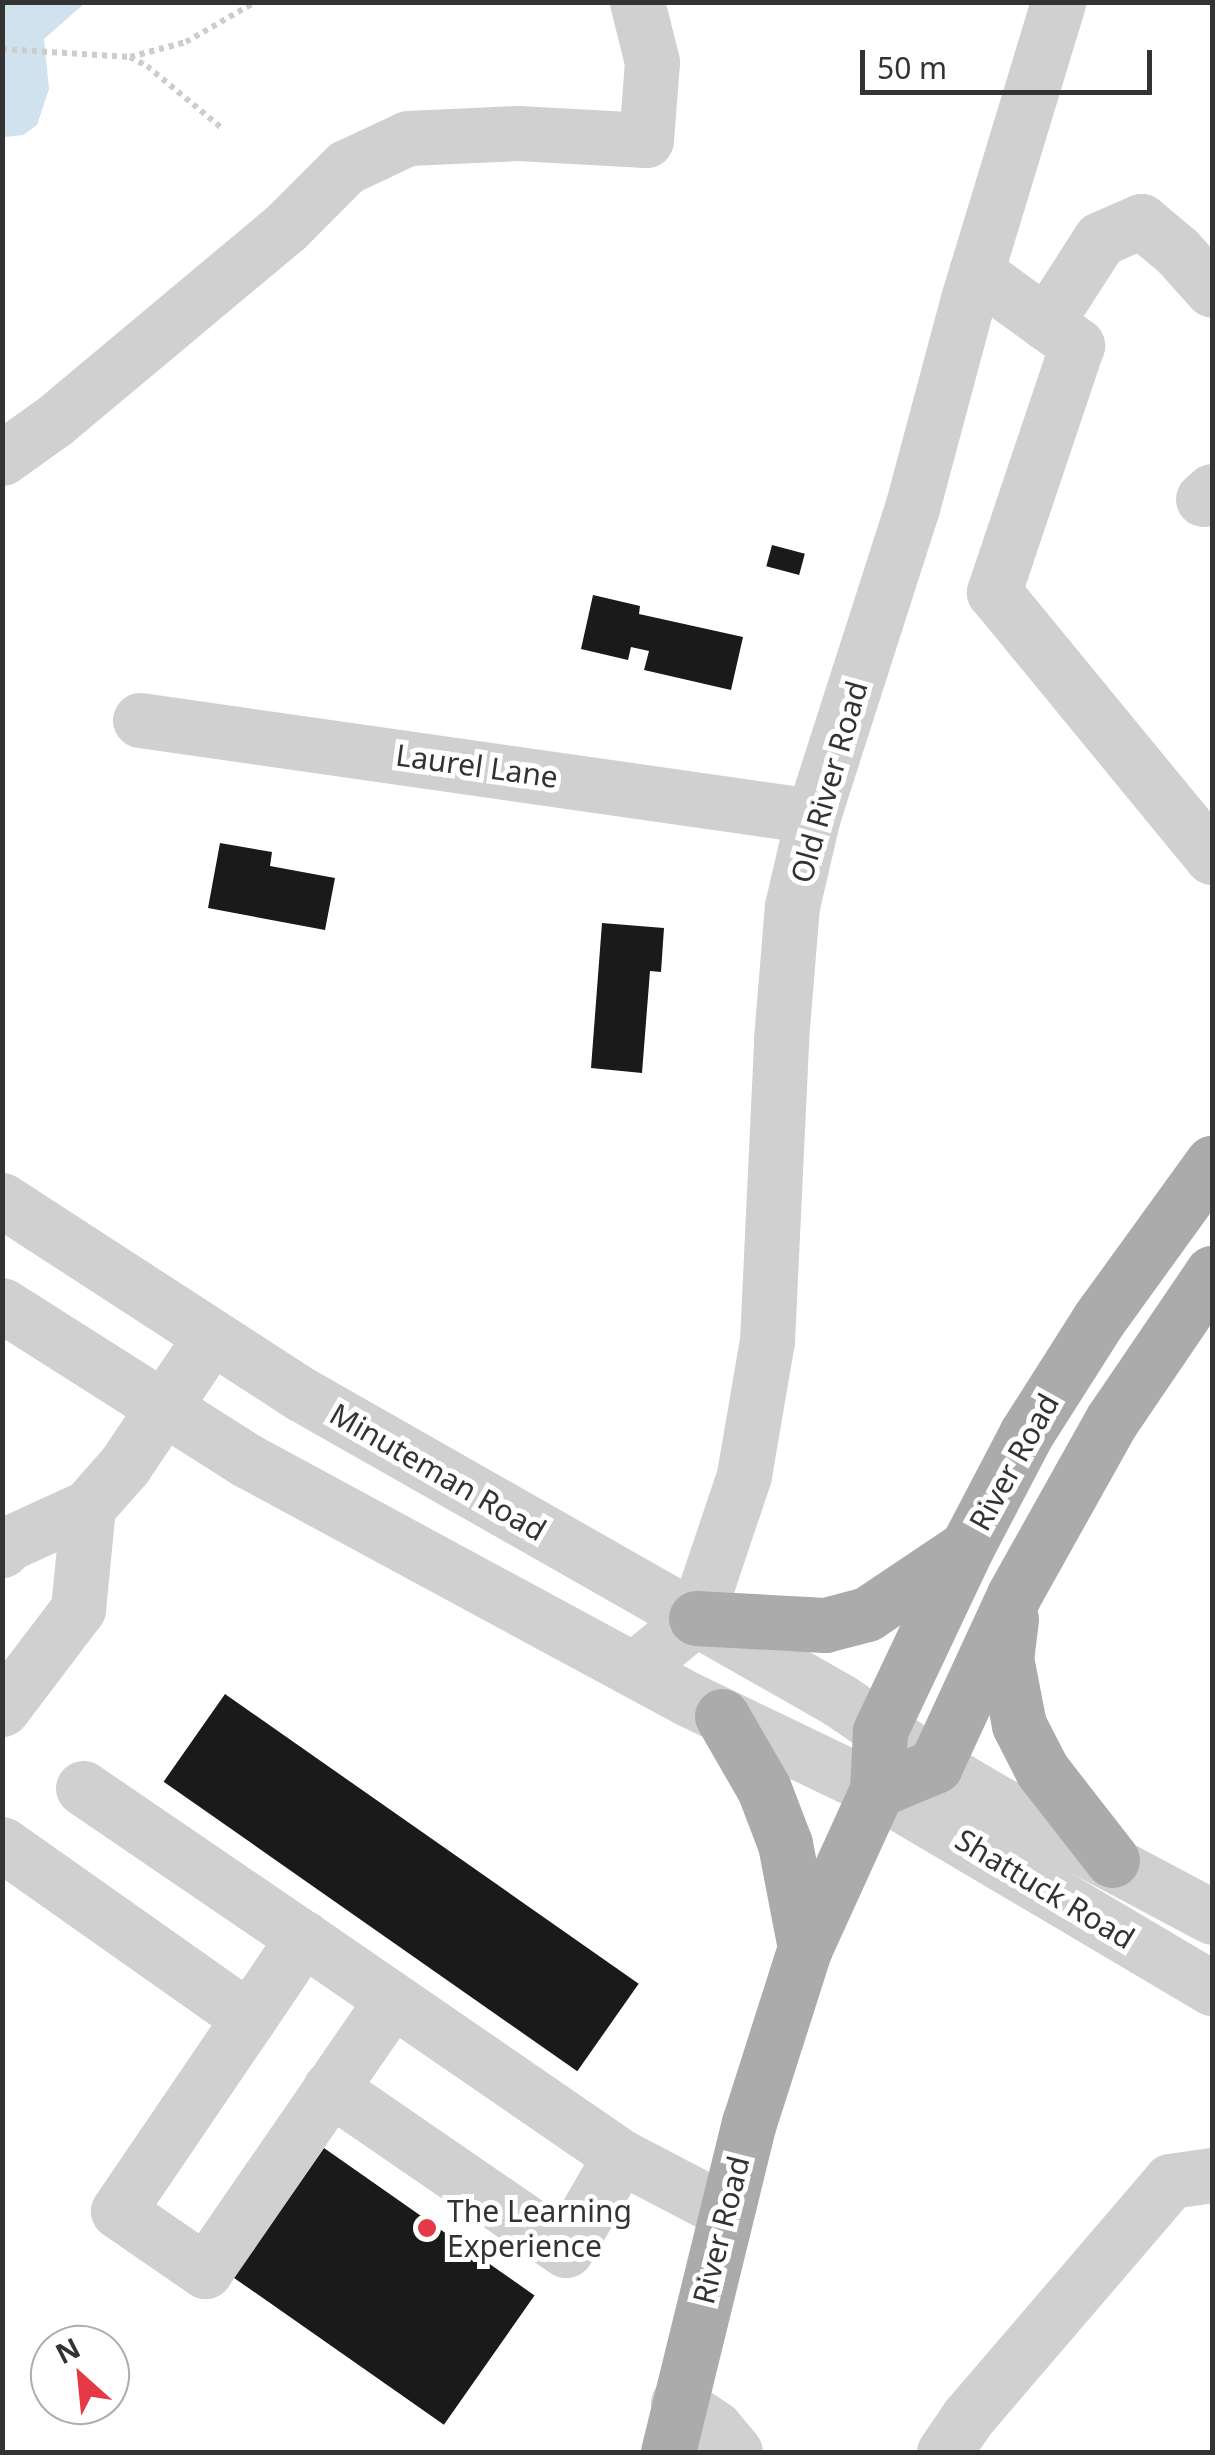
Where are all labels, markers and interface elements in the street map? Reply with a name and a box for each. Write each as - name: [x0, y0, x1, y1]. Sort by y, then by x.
- scale bar: [865, 30, 1158, 92]
- text: 50 m: [877, 47, 947, 88]
- street label: Old River Road: [783, 677, 875, 887]
- street label: Laurel Lane: [394, 737, 560, 795]
- street label: River Road: [962, 1387, 1066, 1537]
- street label: Minuteman Road: [324, 1396, 552, 1548]
- street label: Shattuck Road: [949, 1821, 1141, 1957]
- street label: River Road: [685, 2152, 757, 2308]
- place label: The Learning Experience: [447, 2193, 632, 2264]
- marker: The Learning Experience: [416, 2217, 438, 2239]
- north arrow: [30, 2325, 130, 2425]
- text: N: [49, 2328, 86, 2372]

